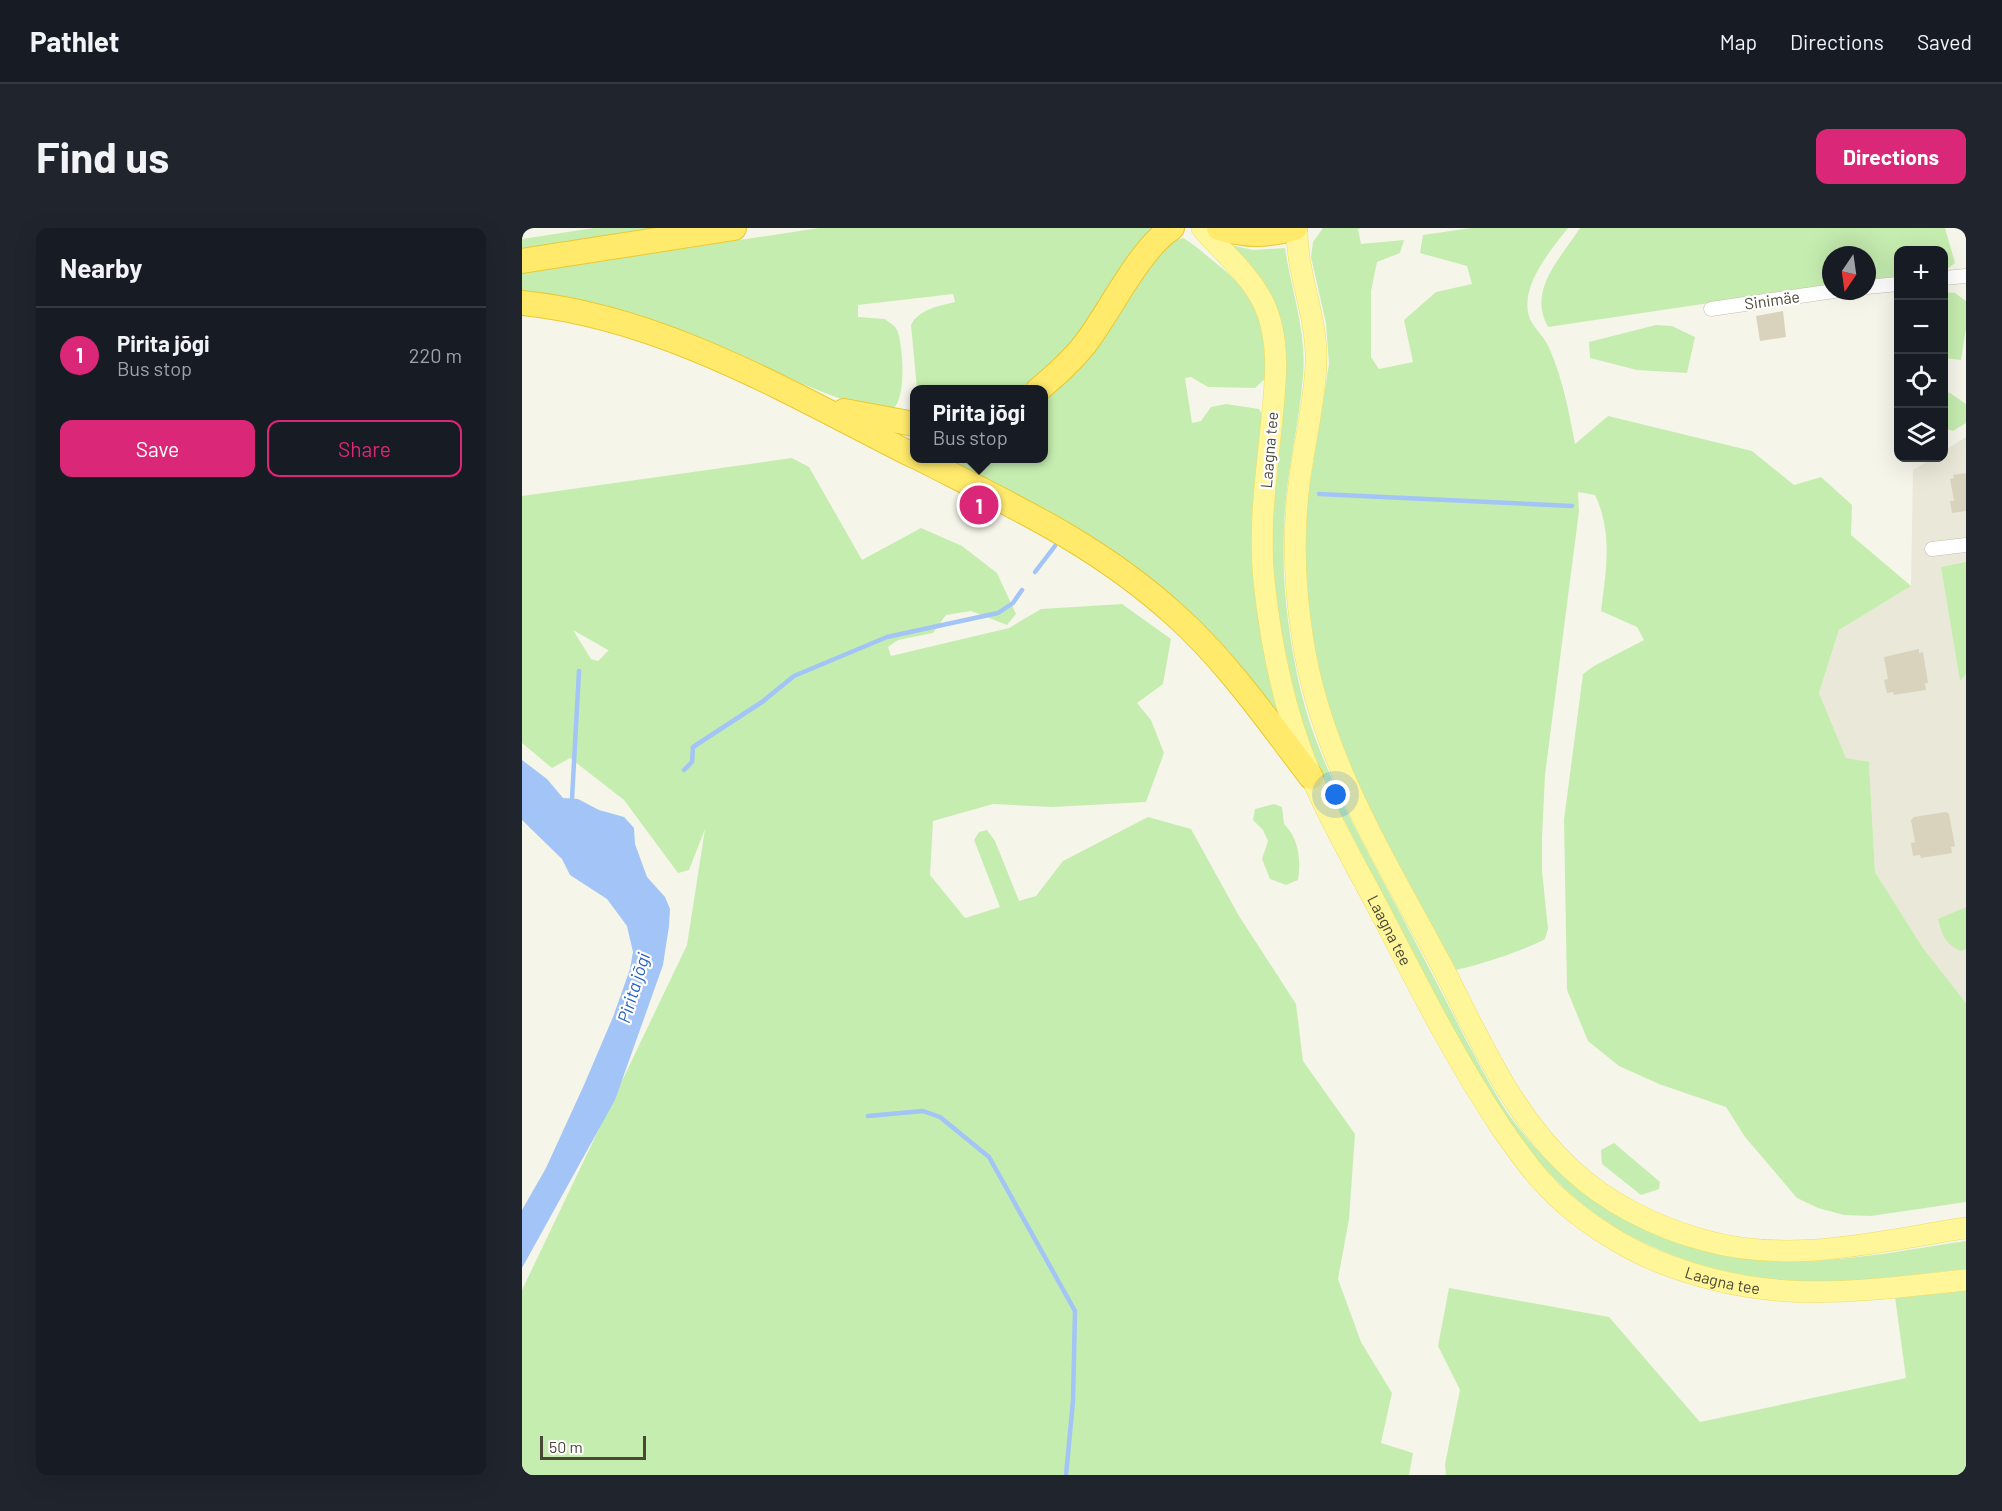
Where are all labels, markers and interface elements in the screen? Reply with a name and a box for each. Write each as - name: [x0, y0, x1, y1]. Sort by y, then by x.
- text: Pathlet: [30, 24, 119, 58]
- text: Map: [1720, 29, 1757, 54]
- text: Directions: [1790, 29, 1884, 54]
- text: Saved: [1917, 29, 1972, 54]
- button: Directions: [1816, 129, 1966, 184]
- text: Find us: [36, 131, 169, 181]
- north arrow: [1822, 246, 1876, 300]
- map controls: [1894, 246, 1948, 462]
- button: +: [1894, 246, 1948, 300]
- text: Nearby: [60, 252, 142, 283]
- street label: Sinimäe: [1743, 286, 1801, 313]
- button: −: [1894, 300, 1948, 354]
- text: Pirita jõgi: [117, 330, 210, 356]
- text: 1: [76, 343, 83, 367]
- text: 220 m: [409, 343, 462, 367]
- button: locate: [1894, 354, 1948, 408]
- text: Bus stop: [117, 356, 192, 380]
- popup: [910, 385, 1048, 463]
- text: Pirita jõgi: [933, 399, 1025, 425]
- button: layers: [1894, 408, 1948, 462]
- street label: Laagna tee: [1256, 411, 1281, 489]
- button: Save: [60, 420, 255, 477]
- button: Share: [267, 420, 462, 477]
- text: Bus stop: [933, 425, 1008, 449]
- pin: 1: [960, 482, 998, 528]
- your location: [1321, 780, 1350, 809]
- street label: Laagna tee: [1364, 891, 1416, 968]
- water label: Pirita jõgi: [612, 949, 654, 1026]
- street label: Laagna tee: [1683, 1262, 1761, 1297]
- scale bar: [540, 1433, 646, 1460]
- text: 50 m: [549, 1437, 583, 1456]

